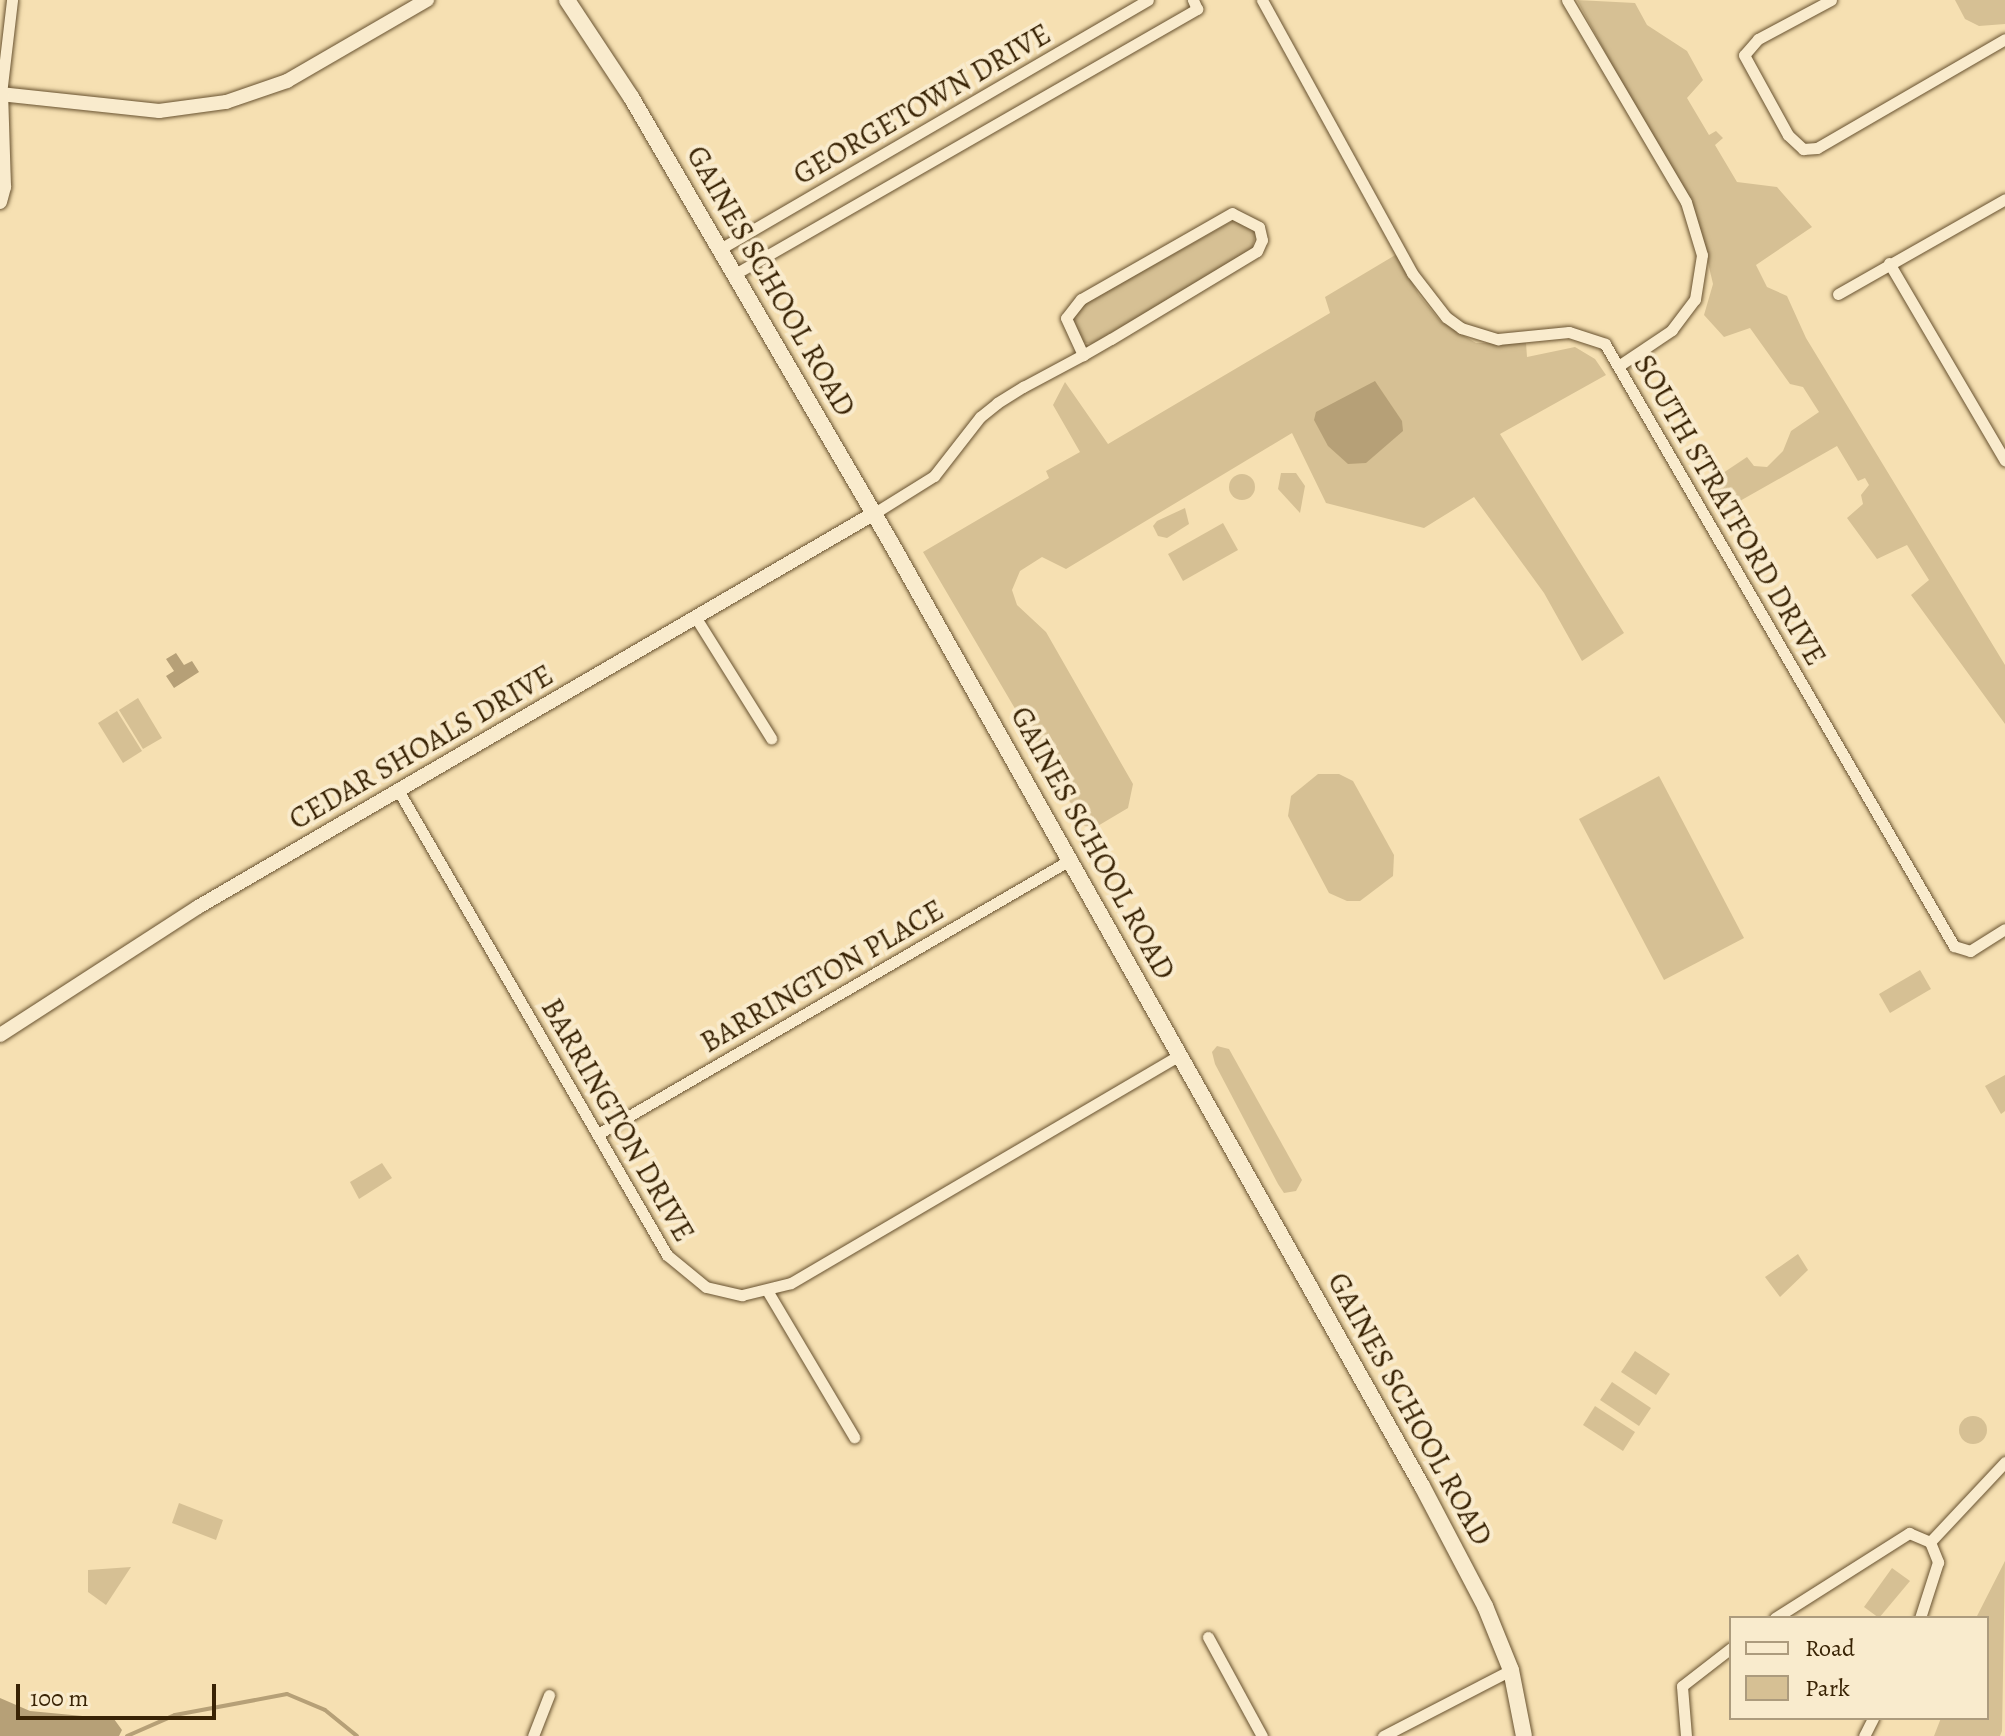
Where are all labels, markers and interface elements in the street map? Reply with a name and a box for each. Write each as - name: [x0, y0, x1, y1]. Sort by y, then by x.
- street label: GEORGETOWN DRIVE: [787, 16, 1057, 192]
- street label: GAINES SCHOOL ROAD: [679, 139, 863, 423]
- street label: SOUTH STRATFORD DRIVE: [1626, 348, 1834, 672]
- street label: CEDAR SHOALS DRIVE: [283, 657, 559, 837]
- street label: GAINES SCHOOL ROAD: [1003, 700, 1183, 986]
- street label: BARRINGTON PLACE: [694, 892, 950, 1060]
- street label: BARRINGTON DRIVE: [534, 992, 702, 1248]
- street label: GAINES SCHOOL ROAD: [1320, 1266, 1500, 1552]
- legend: [1729, 1616, 1989, 1720]
- text: Road: [1805, 1632, 1855, 1664]
- scale bar: [20, 1668, 220, 1718]
- text: Park: [1805, 1672, 1850, 1704]
- text: 100 m: [30, 1682, 89, 1714]

